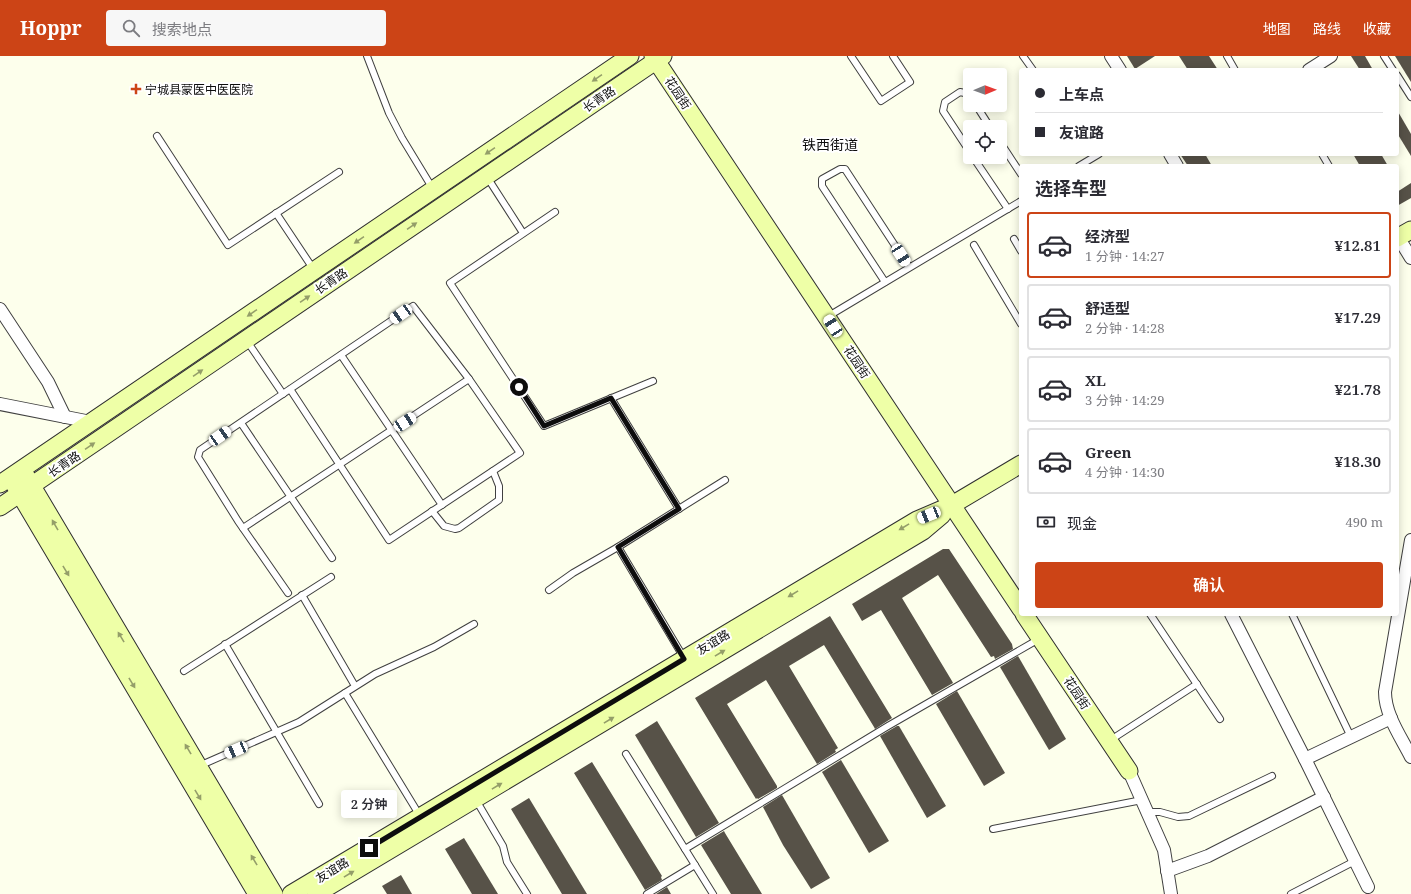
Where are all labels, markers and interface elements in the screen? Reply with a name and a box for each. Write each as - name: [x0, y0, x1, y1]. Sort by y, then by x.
- search box: [106, 10, 386, 46]
- text: Hoppr: [20, 15, 82, 41]
- icon: search: [120, 17, 142, 39]
- text: 搜索地点: [152, 19, 212, 39]
- text: 地图: [1263, 19, 1291, 38]
- text: 路线: [1313, 19, 1341, 38]
- text: 收藏: [1363, 19, 1391, 38]
- north arrow: [963, 68, 1007, 112]
- map controls: [963, 68, 1007, 164]
- street label: 花园街: [661, 73, 695, 113]
- one-way arrow: [592, 74, 603, 82]
- place label: 宁城县蒙医中医医院: [145, 81, 253, 98]
- street label: 长青路: [579, 82, 619, 116]
- marker: 宁城县蒙医中医医院: [130, 83, 142, 95]
- text: 上车点: [1059, 84, 1104, 104]
- button: locate: [963, 120, 1007, 164]
- text: 友谊路: [1059, 122, 1104, 142]
- district label: 铁西街道: [802, 135, 858, 154]
- one-way arrow: [485, 147, 495, 155]
- text: 选择车型: [1035, 176, 1107, 200]
- one-way arrow: [407, 222, 418, 230]
- text: 经济型: [1085, 226, 1130, 246]
- icon: car: [1037, 227, 1073, 263]
- text: ¥12.81: [1335, 235, 1381, 255]
- one-way arrow: [354, 236, 364, 244]
- car: [889, 242, 913, 268]
- text: 1 分钟 · 14:27: [1085, 247, 1164, 265]
- street label: 长青路: [311, 264, 351, 298]
- one-way arrow: [300, 295, 310, 303]
- text: 舒适型: [1085, 298, 1130, 318]
- icon: car: [1037, 299, 1073, 335]
- car: [388, 302, 414, 326]
- text: ¥17.29: [1335, 307, 1381, 327]
- one-way arrow: [247, 309, 257, 317]
- car: [821, 313, 845, 339]
- text: 2 分钟 · 14:28: [1085, 319, 1164, 337]
- street label: 花园街: [840, 342, 874, 382]
- one-way arrow: [192, 369, 203, 376]
- text: XL: [1085, 370, 1106, 390]
- icon: car: [1037, 371, 1073, 407]
- route start: [510, 378, 528, 396]
- text: ¥21.78: [1335, 379, 1381, 399]
- text: 3 分钟 · 14:29: [1085, 391, 1164, 409]
- car: [392, 410, 418, 434]
- car: [207, 424, 233, 448]
- one-way arrow: [85, 442, 95, 450]
- text: Green: [1085, 442, 1132, 462]
- icon: car: [1037, 443, 1073, 479]
- street label: 长青路: [44, 447, 84, 481]
- text: ¥18.30: [1335, 451, 1381, 471]
- text: 4 分钟 · 14:30: [1085, 463, 1164, 481]
- car: [916, 505, 942, 525]
- icon: cash: [1035, 511, 1057, 533]
- text: 现金: [1067, 513, 1097, 533]
- text: 490 m: [1346, 513, 1383, 531]
- one-way arrow: [51, 520, 59, 530]
- one-way arrow: [898, 524, 910, 531]
- button: 确认: [1035, 562, 1383, 608]
- one-way arrow: [62, 565, 69, 577]
- one-way arrow: [787, 591, 799, 598]
- street label: 友谊路: [693, 625, 733, 659]
- one-way arrow: [118, 631, 125, 643]
- one-way arrow: [714, 649, 726, 656]
- street label: 花园街: [1060, 673, 1094, 713]
- one-way arrow: [128, 677, 135, 689]
- one-way arrow: [603, 716, 615, 723]
- car: [223, 740, 249, 760]
- one-way arrow: [184, 743, 191, 755]
- one-way arrow: [491, 783, 503, 790]
- one-way arrow: [195, 789, 202, 801]
- callout: 2 分钟: [341, 790, 397, 818]
- text: 2 分钟: [351, 795, 387, 813]
- route end: [360, 839, 378, 857]
- street label: 友谊路: [312, 853, 352, 887]
- one-way arrow: [250, 855, 258, 865]
- one-way arrow: [343, 871, 355, 878]

